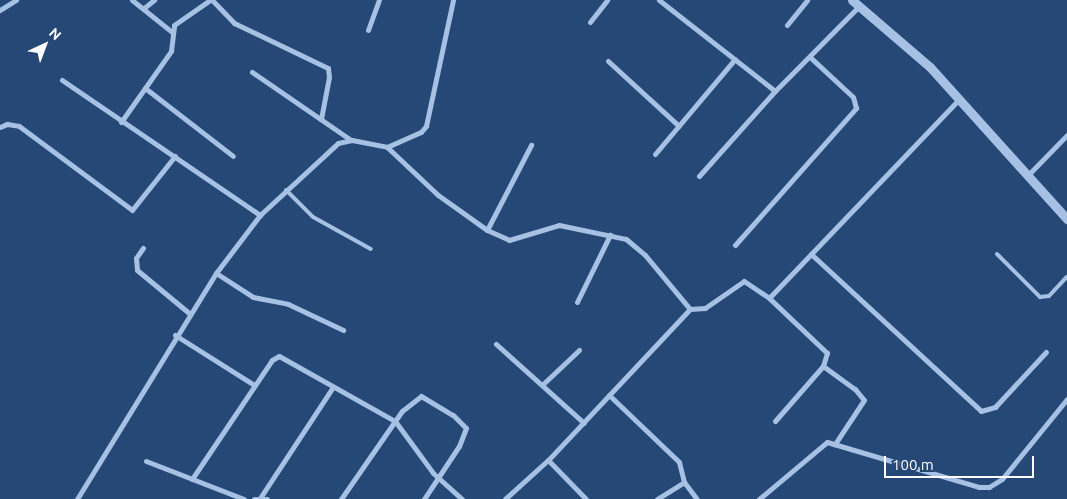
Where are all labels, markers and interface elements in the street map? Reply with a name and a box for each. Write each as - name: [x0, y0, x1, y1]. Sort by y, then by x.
- north arrow: [20, 20, 70, 70]
- text: N: [46, 25, 65, 43]
- scale bar: [887, 446, 1037, 478]
- text: 100 m: [892, 456, 934, 473]

